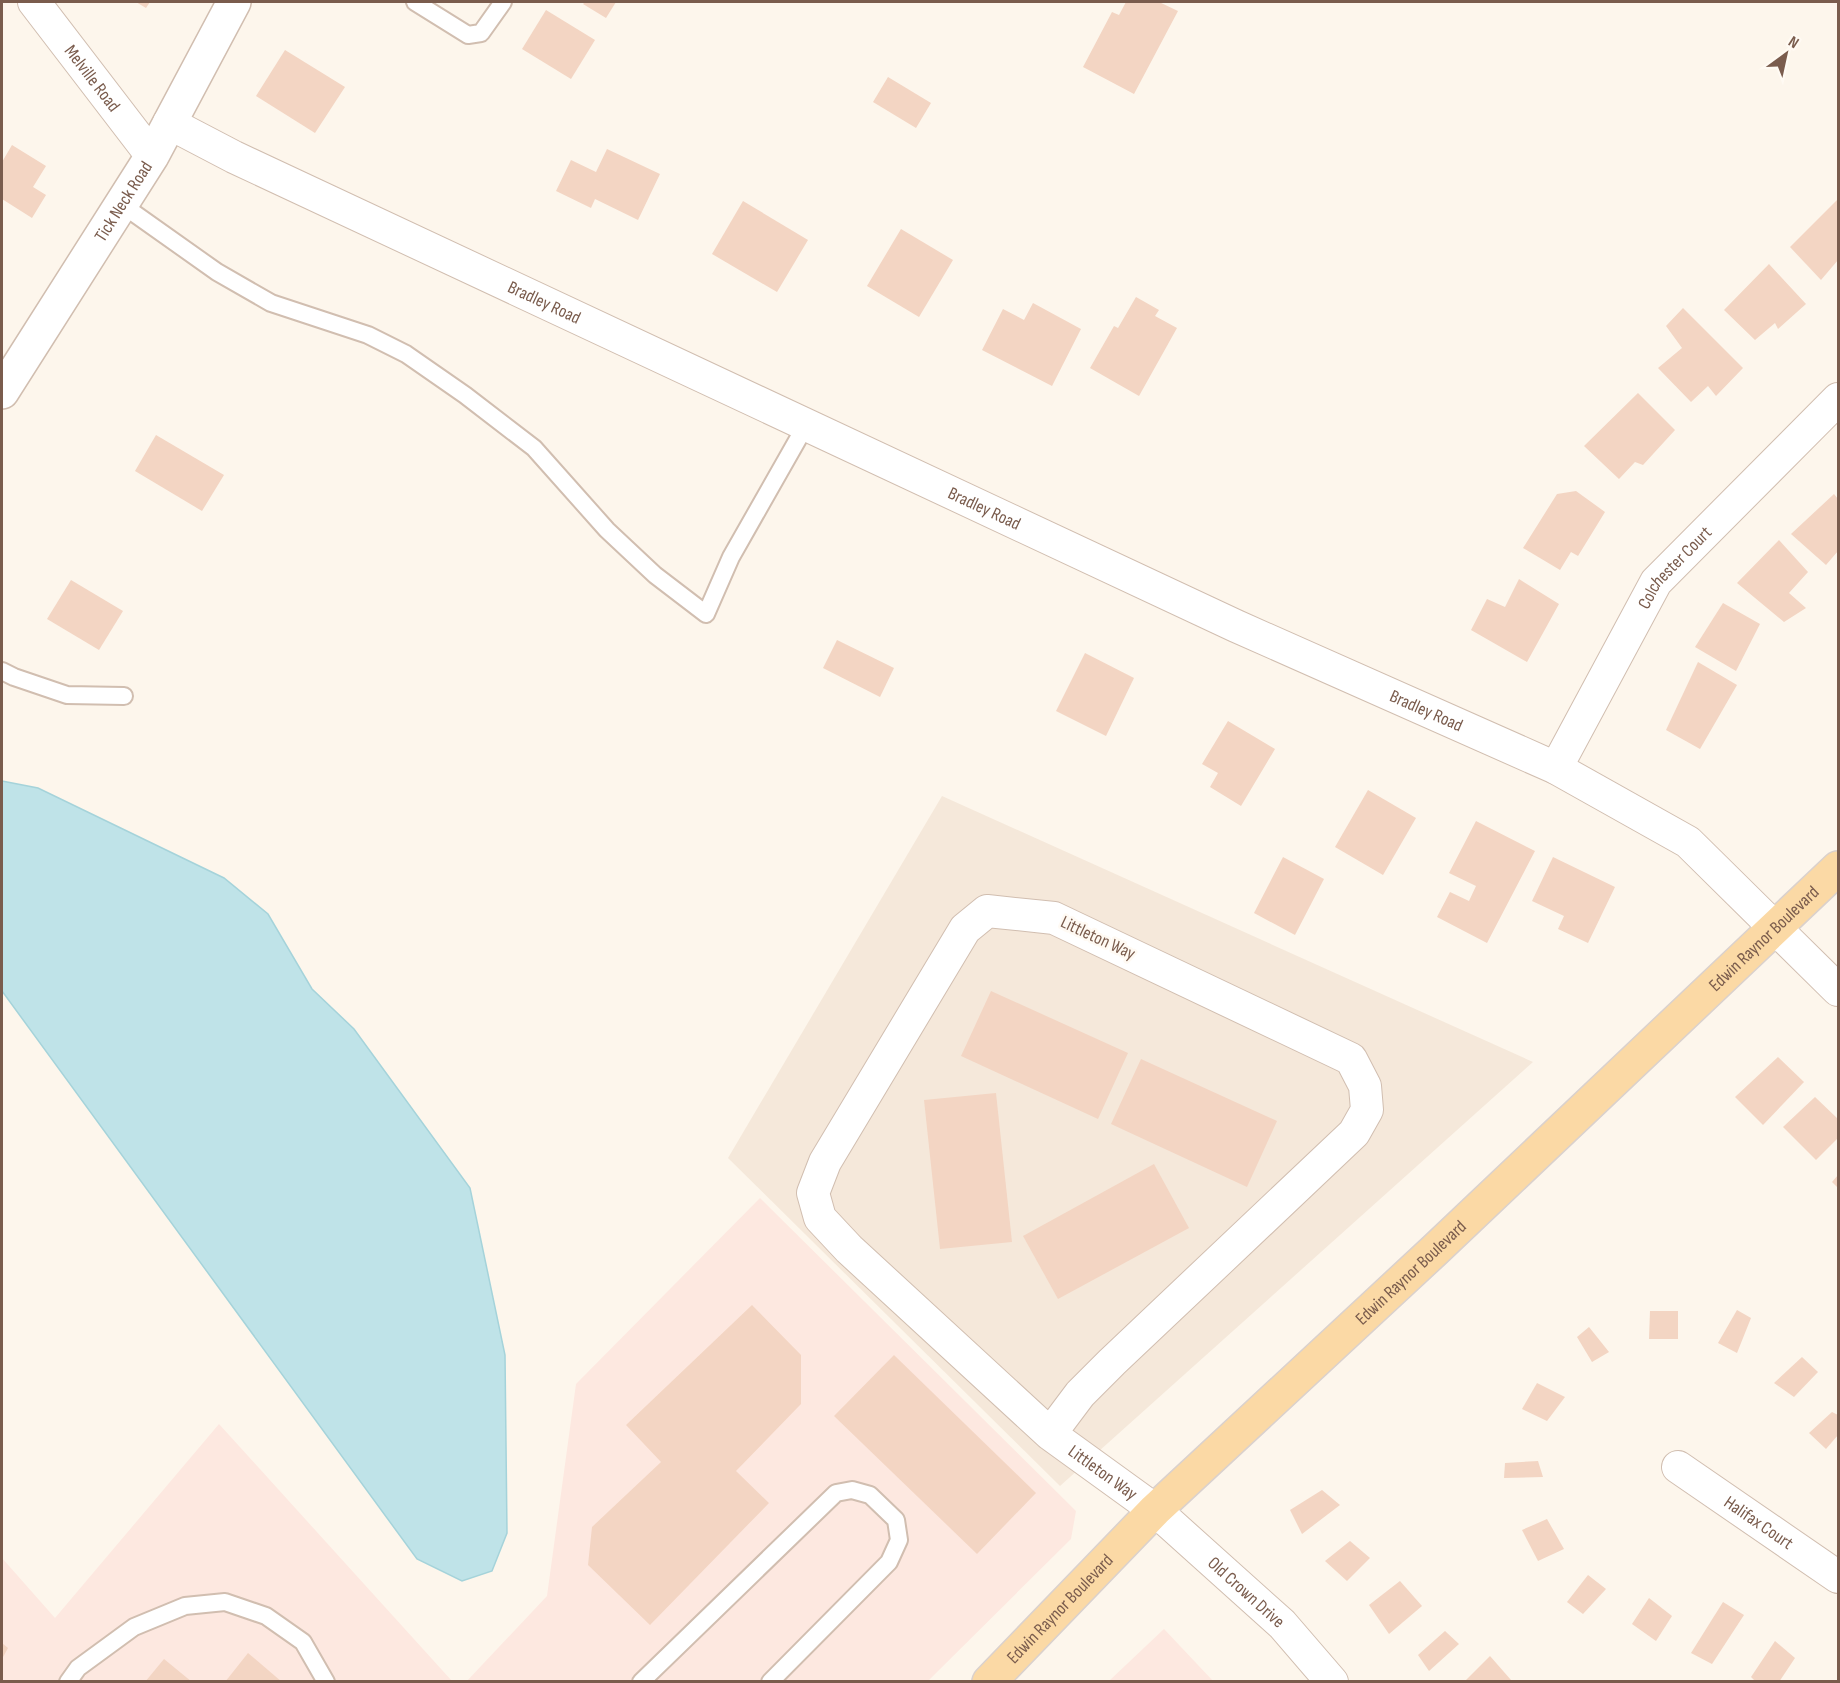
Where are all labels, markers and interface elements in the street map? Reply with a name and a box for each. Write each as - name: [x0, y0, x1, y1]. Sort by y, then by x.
- north arrow: [1756, 24, 1816, 84]
- text: N: [1785, 32, 1802, 53]
- street label: Melville Road: [60, 41, 125, 116]
- street label: Tick Neck Road: [90, 157, 157, 245]
- street label: Bradley Road: [505, 276, 584, 328]
- street label: Bradley Road: [945, 482, 1024, 534]
- street label: Colchester Court: [1633, 521, 1716, 612]
- street label: Bradley Road: [1387, 685, 1466, 736]
- street label: Edwin Raynor Boulevard: [1704, 881, 1823, 995]
- street label: Littleton Way: [1057, 912, 1139, 964]
- street label: Edwin Raynor Boulevard: [1351, 1216, 1470, 1329]
- street label: Littleton Way: [1064, 1440, 1142, 1504]
- street label: Halifax Court: [1720, 1491, 1798, 1554]
- street label: Edwin Raynor Boulevard: [1002, 1550, 1117, 1668]
- street label: Old Crown Drive: [1204, 1552, 1289, 1632]

